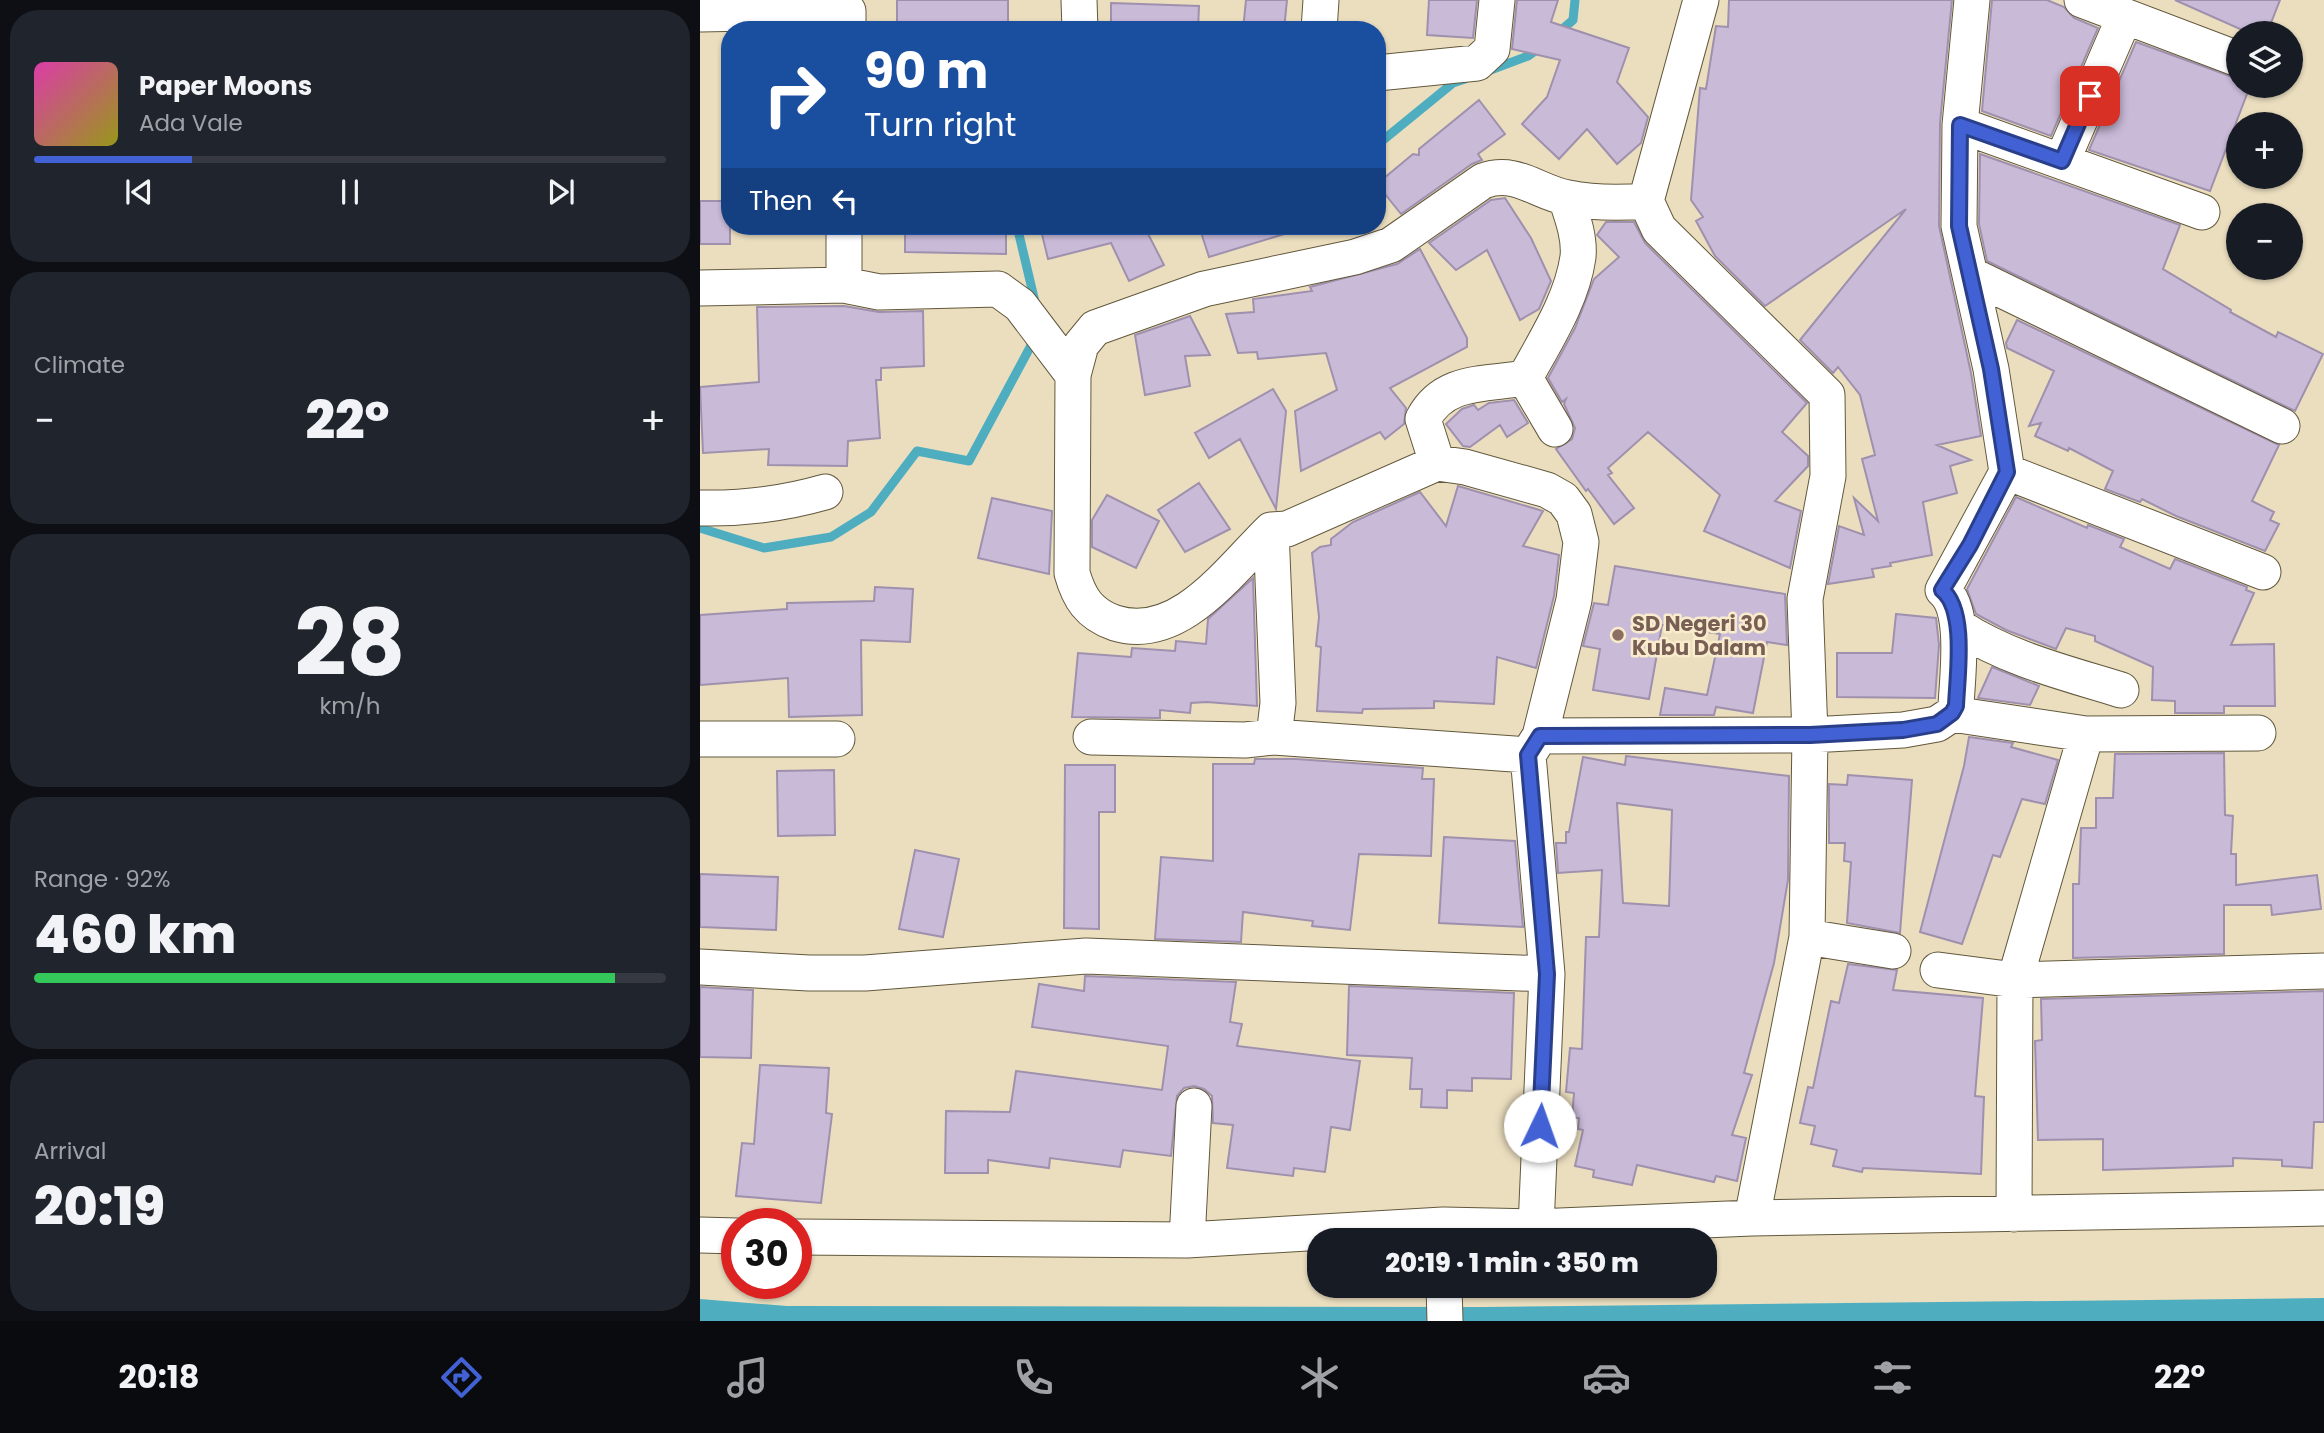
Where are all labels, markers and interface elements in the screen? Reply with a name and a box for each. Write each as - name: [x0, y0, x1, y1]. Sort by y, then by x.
- map controls: [2226, 21, 2303, 280]
- button: layers: [2226, 21, 2303, 98]
- text: 90 m: [864, 37, 988, 105]
- icon: right: [749, 49, 840, 140]
- pin: [2060, 66, 2120, 126]
- text: Paper Moons: [139, 68, 312, 104]
- icon: arrive: [2071, 77, 2109, 115]
- text: Turn right: [864, 102, 1016, 147]
- text: Ada Vale: [139, 107, 243, 139]
- button: +: [2226, 112, 2303, 189]
- icon: previous: [120, 173, 158, 211]
- icon: pause: [331, 173, 369, 211]
- icon: next: [542, 173, 580, 211]
- icon: left: [826, 182, 864, 220]
- text: Then: [749, 183, 812, 219]
- button: −: [2226, 203, 2303, 280]
- text: Climate: [34, 349, 125, 381]
- text: 22°: [305, 384, 390, 457]
- text: −: [34, 394, 55, 447]
- text: +: [640, 394, 666, 447]
- text: 28: [295, 579, 405, 707]
- place label: SD Negeri 30 Kubu Dalam: [1632, 609, 1767, 662]
- marker: SD Negeri 30 Kubu Dalam: [1610, 627, 1626, 643]
- text: km/h: [319, 690, 381, 722]
- text: Range · 92%: [34, 863, 170, 895]
- text: 460 km: [34, 898, 236, 971]
- position arrow: [1503, 1089, 1577, 1163]
- text: Arrival: [34, 1135, 106, 1167]
- text: 20:19: [34, 1170, 165, 1243]
- speed limit sign: 30: [721, 1208, 812, 1299]
- text: 20:19 · 1 min · 350 m: [1385, 1245, 1639, 1281]
- icon: directions: [437, 1353, 486, 1402]
- icon: music: [723, 1353, 772, 1402]
- icon: phone: [1009, 1353, 1058, 1402]
- icon: climate: [1295, 1353, 1344, 1402]
- icon: car: [1582, 1353, 1631, 1402]
- icon: filters: [1868, 1353, 1917, 1402]
- text: 20:18: [119, 1354, 200, 1399]
- text: 22°: [2154, 1354, 2205, 1399]

